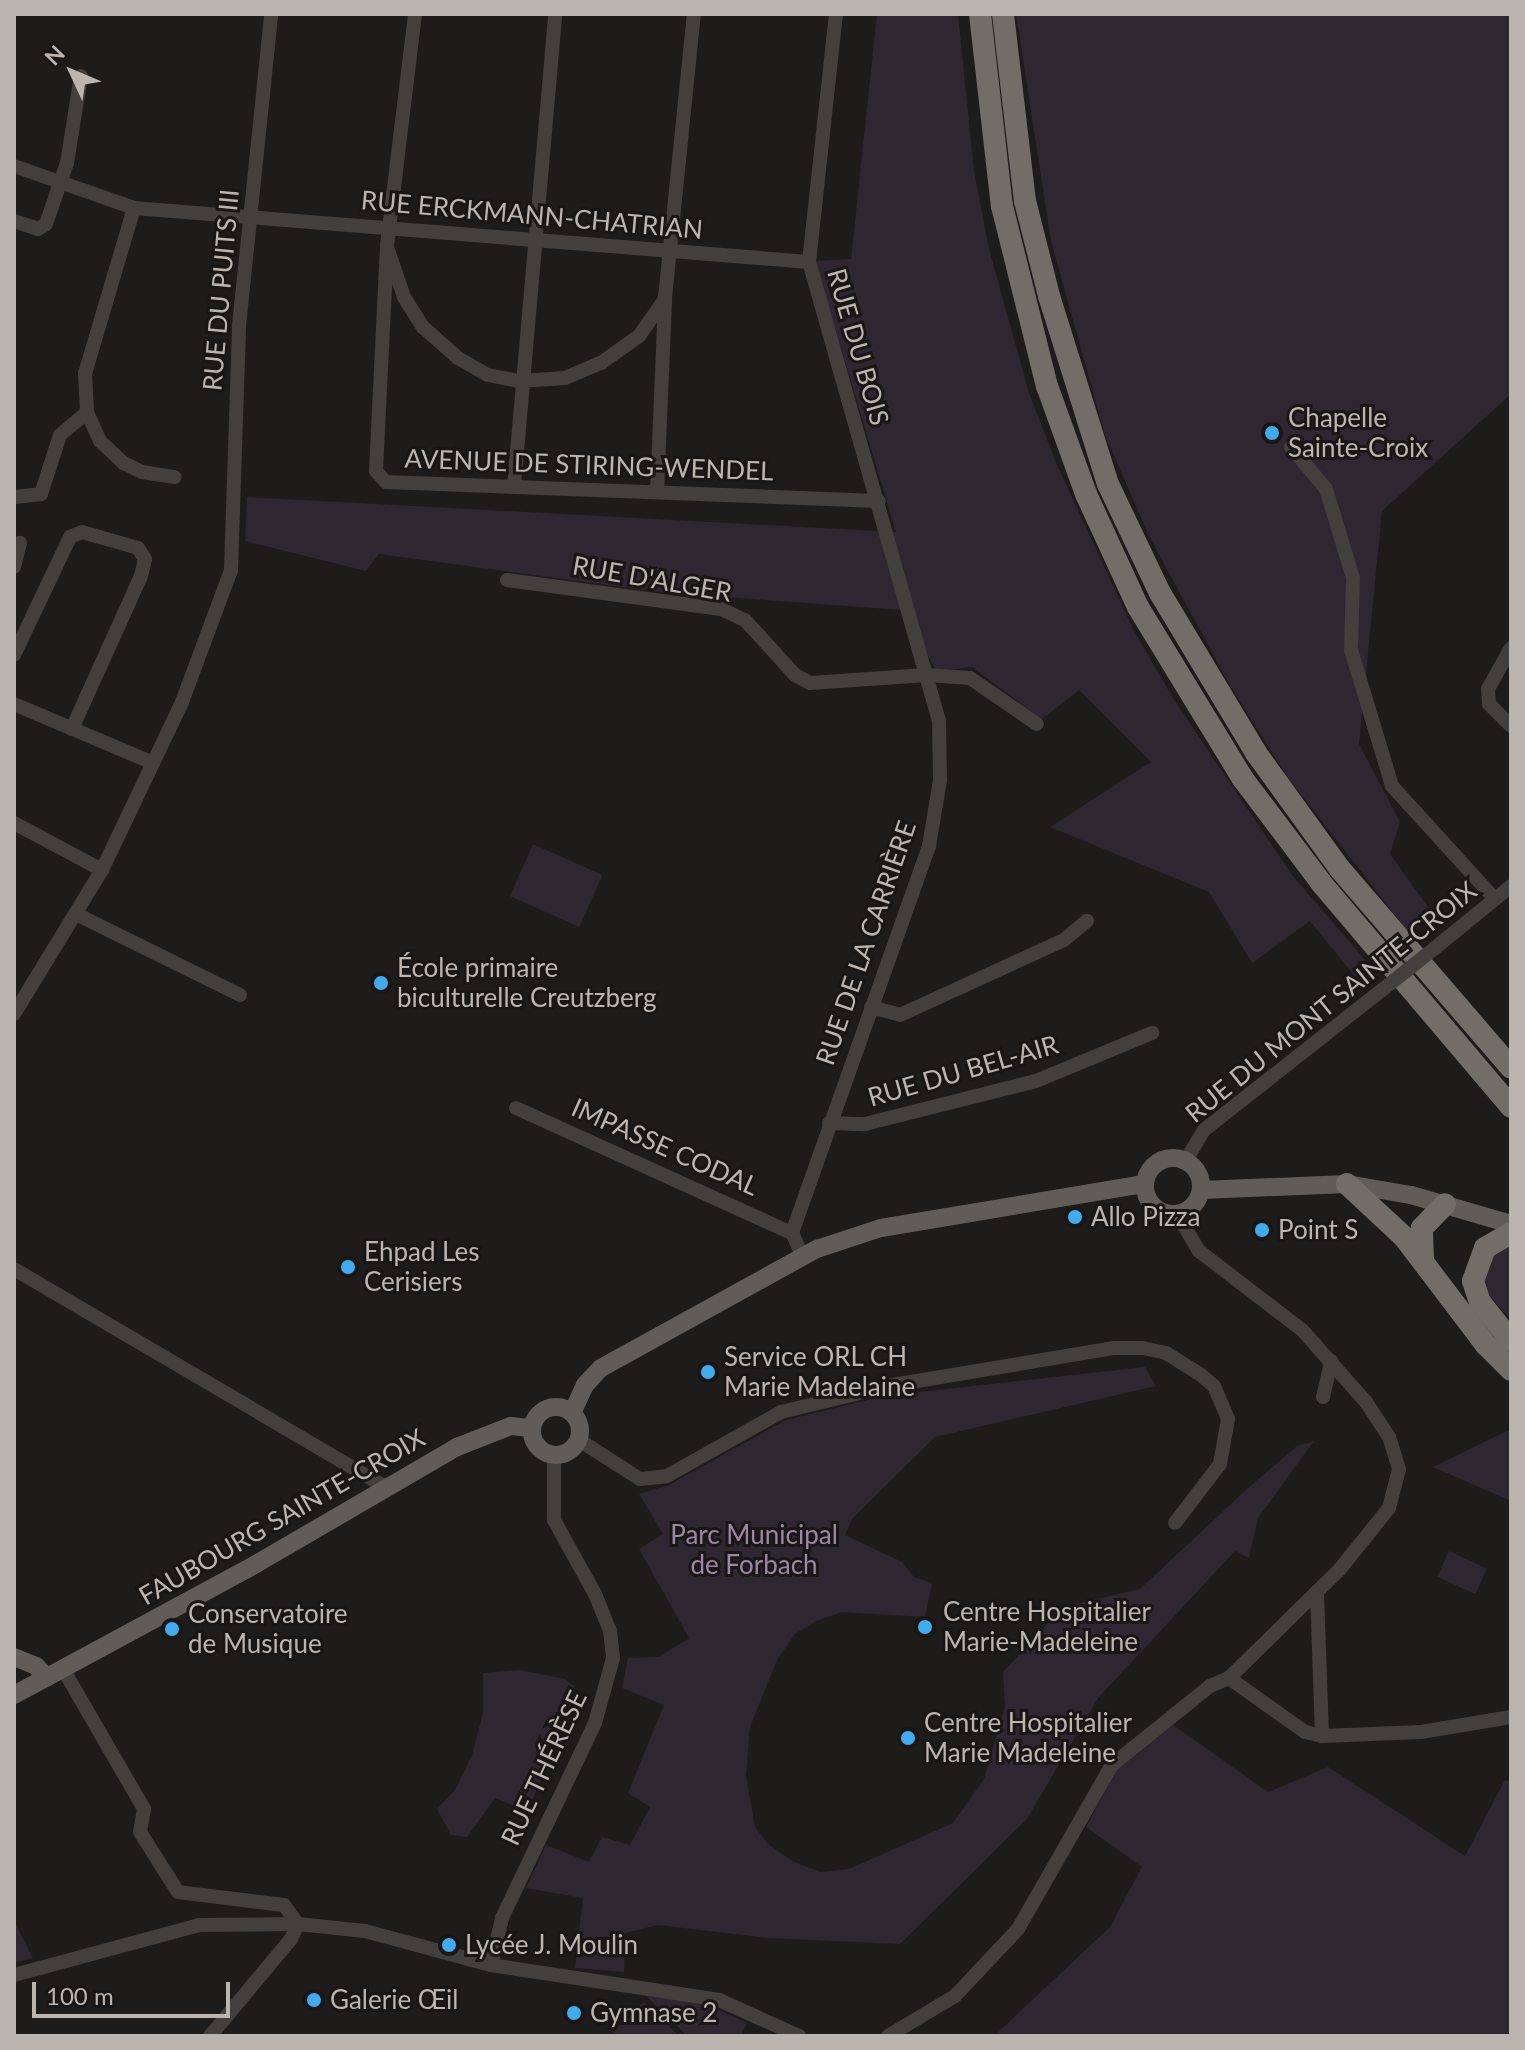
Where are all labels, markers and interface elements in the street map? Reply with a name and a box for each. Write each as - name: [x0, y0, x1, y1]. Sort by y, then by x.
- north arrow: [32, 32, 112, 112]
- text: N: [39, 40, 70, 70]
- street label: RUE ERCKMANN-CHATRIAN: [360, 185, 704, 245]
- street label: RUE DU PUITS III: [197, 188, 245, 392]
- street label: RUE DU BOIS: [821, 265, 895, 429]
- place label: Chapelle Sainte-Croix: [1288, 402, 1428, 464]
- marker: Chapelle Sainte-Croix: [1263, 424, 1281, 442]
- street label: AVENUE DE STIRING-WENDEL: [404, 443, 774, 487]
- street label: RUE D'ALGER: [570, 550, 734, 608]
- street label: RUE DE LA CARRIÈRE: [809, 816, 923, 1070]
- street label: RUE DU MONT SAINTE-CROIX: [1179, 875, 1483, 1129]
- place label: École primaire biculturelle Creutzberg: [397, 952, 656, 1014]
- marker: École primaire biculturelle Creutzberg: [372, 974, 390, 992]
- street label: RUE DU BEL-AIR: [864, 1029, 1062, 1113]
- street label: IMPASSE CODAL: [567, 1092, 763, 1202]
- place label: Allo Pizza: [1091, 1201, 1200, 1233]
- marker: Allo Pizza: [1066, 1208, 1084, 1226]
- place label: Point S: [1278, 1214, 1358, 1246]
- marker: Point S: [1253, 1221, 1271, 1239]
- place label: Ehpad Les Cerisiers: [364, 1236, 480, 1298]
- marker: Ehpad Les Cerisiers: [339, 1258, 357, 1276]
- place label: Service ORL CH Marie Madelaine: [724, 1341, 915, 1402]
- marker: Service ORL CH Marie Madelaine: [699, 1363, 717, 1381]
- street label: FAUBOURG SAINTE-CROIX: [133, 1422, 431, 1612]
- park label: Parc Municipal de Forbach: [670, 1519, 838, 1580]
- place label: Centre Hospitalier Marie-Madeleine: [943, 1596, 1151, 1658]
- place label: Conservatoire de Musique: [188, 1598, 348, 1660]
- marker: Centre Hospitalier Marie-Madeleine: [914, 1616, 936, 1638]
- marker: Conservatoire de Musique: [163, 1620, 181, 1638]
- street label: RUE THÉRÈSE: [494, 1685, 594, 1851]
- place label: Centre Hospitalier Marie Madeleine: [924, 1707, 1132, 1768]
- marker: Centre Hospitalier Marie Madeleine: [899, 1729, 917, 1747]
- place label: Lycée J. Moulin: [465, 1929, 639, 1961]
- marker: Lycée J. Moulin: [440, 1936, 458, 1954]
- scale bar: [36, 1966, 234, 2016]
- text: 100 m: [46, 1981, 114, 2010]
- place label: Galerie Œil: [330, 1984, 458, 2016]
- marker: Galerie Œil: [305, 1991, 323, 2009]
- place label: Gymnase 2: [590, 1997, 717, 2029]
- marker: Gymnase 2: [565, 2004, 583, 2022]

